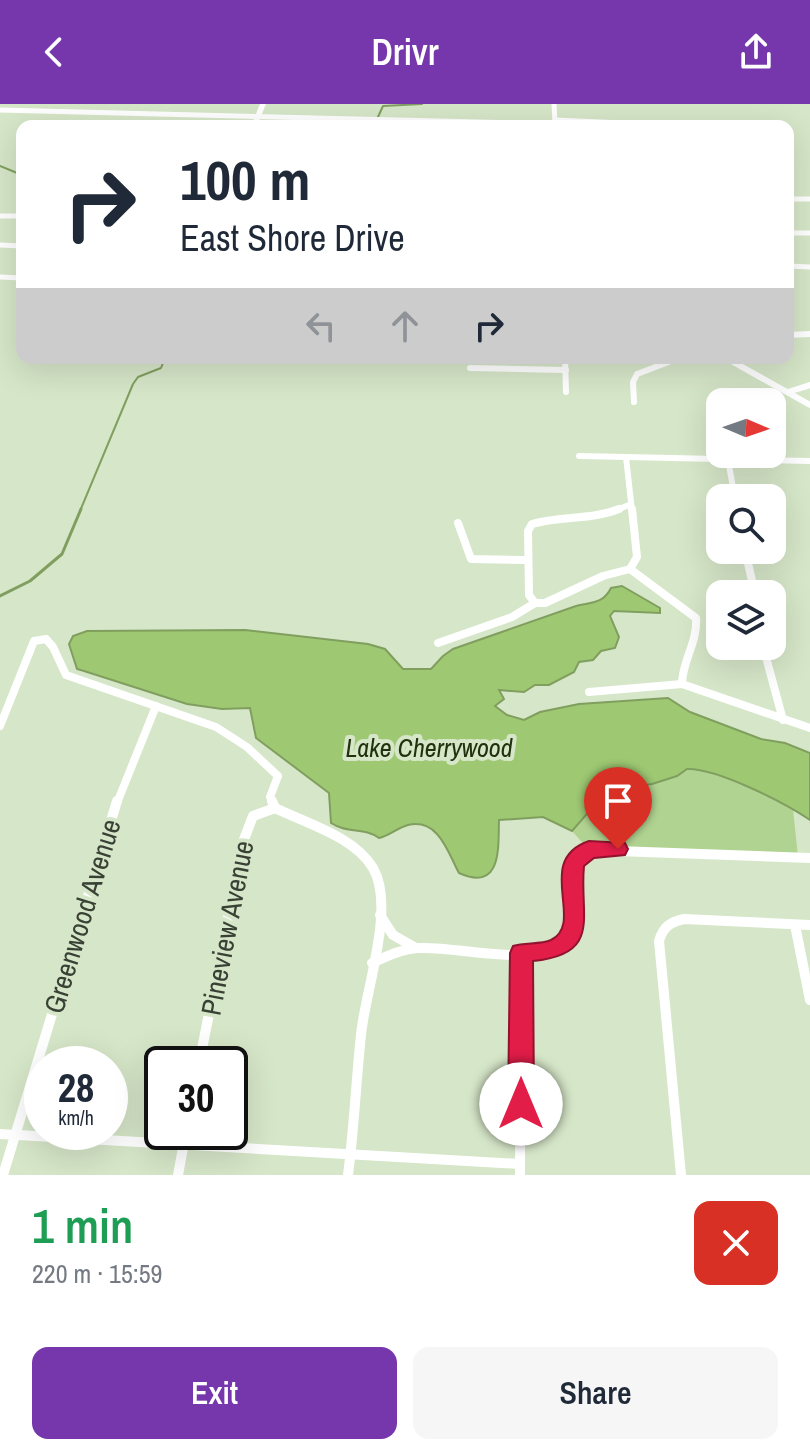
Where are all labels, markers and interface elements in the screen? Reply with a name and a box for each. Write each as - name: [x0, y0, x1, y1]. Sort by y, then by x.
- text: Drivr: [371, 28, 439, 76]
- icon: back: [32, 30, 76, 74]
- icon: share: [734, 30, 778, 74]
- text: 100 m: [180, 142, 310, 217]
- icon: right: [48, 152, 152, 256]
- text: East Shore Drive: [180, 214, 405, 262]
- icon: left: [299, 304, 343, 348]
- icon: ahead: [383, 304, 427, 348]
- icon: right: [467, 304, 511, 348]
- north arrow: [706, 388, 786, 468]
- map controls: [706, 388, 786, 660]
- button: search: [706, 484, 786, 564]
- button: layers: [706, 580, 786, 660]
- water label: Lake Cherrywood: [345, 730, 513, 765]
- pin: [584, 767, 652, 849]
- icon: arrive: [596, 779, 640, 823]
- street label: Greenwood Avenue: [34, 814, 130, 1018]
- street label: Pineview Avenue: [191, 837, 263, 1019]
- speed limit sign: 30: [144, 1046, 248, 1150]
- text: 28: [58, 1061, 94, 1114]
- position arrow: [479, 1062, 563, 1146]
- text: km/h: [58, 1104, 94, 1131]
- text: 1 min: [32, 1193, 133, 1258]
- button: close: [694, 1201, 778, 1285]
- text: 220 m · 15:59: [32, 1256, 162, 1291]
- button: Exit: [32, 1347, 397, 1439]
- button: Share: [413, 1347, 778, 1439]

